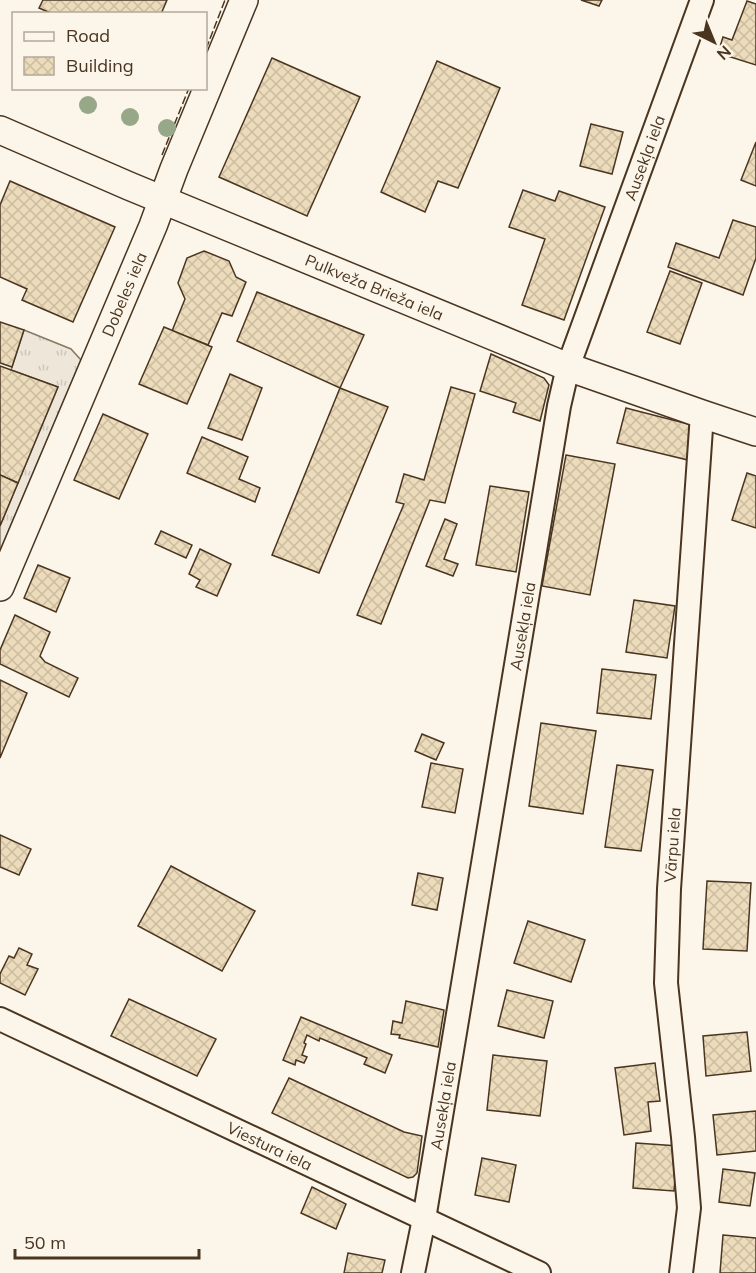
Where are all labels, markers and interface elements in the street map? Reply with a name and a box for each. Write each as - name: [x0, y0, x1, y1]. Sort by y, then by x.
- legend: [12, 12, 207, 90]
- north arrow: [684, 12, 744, 72]
- text: Road: [66, 24, 110, 47]
- text: N: [713, 42, 735, 64]
- text: Building: [66, 54, 134, 77]
- street label: Ausekļa iela: [620, 112, 669, 203]
- street label: Dobeles iela: [97, 249, 151, 340]
- street label: Pulkveža Brieža iela: [302, 250, 446, 325]
- street label: Ausekļa iela: [505, 580, 540, 672]
- street label: Vārpu iela: [659, 806, 685, 883]
- street label: Ausekļa iela: [426, 1060, 460, 1151]
- street label: Viestura iela: [224, 1117, 315, 1175]
- scale bar: [15, 1222, 200, 1260]
- text: 50 m: [24, 1231, 66, 1254]

